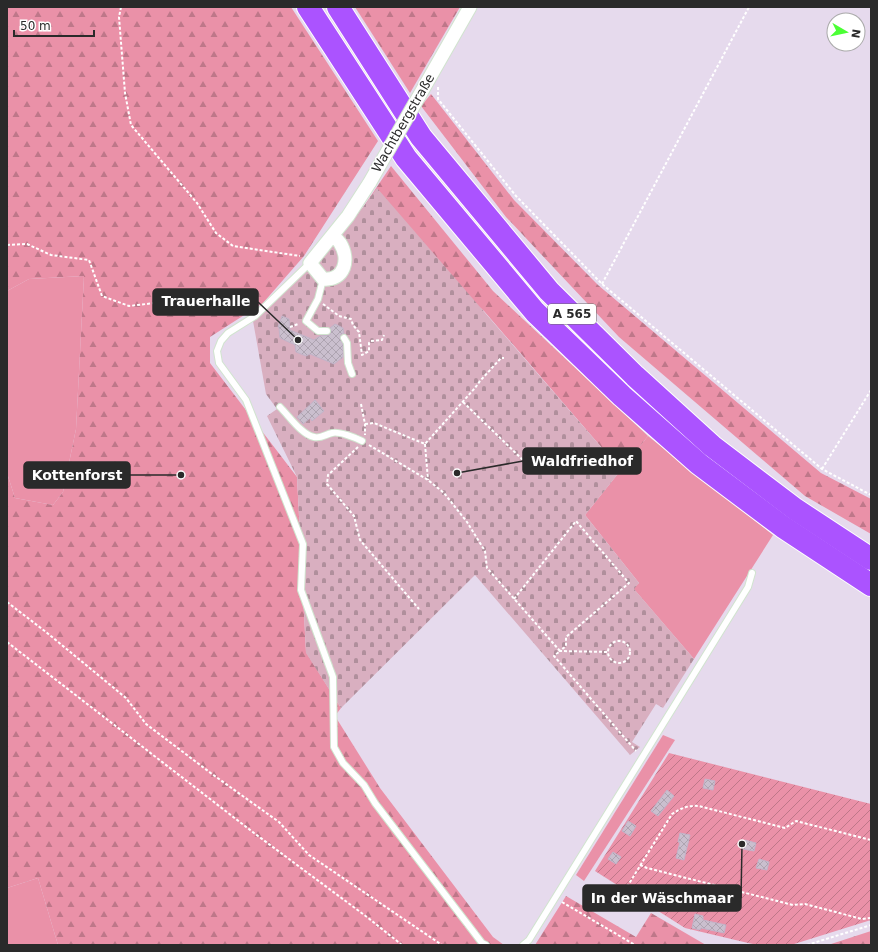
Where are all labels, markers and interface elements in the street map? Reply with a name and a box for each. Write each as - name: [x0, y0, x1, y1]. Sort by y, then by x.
- scale bar: [14, 12, 94, 38]
- north arrow: [826, 12, 866, 52]
- text: 50 m: [20, 19, 51, 33]
- text: N: [848, 28, 863, 39]
- street label: Wachtbergstraße: [369, 71, 437, 175]
- callout: Trauerhalle: [153, 289, 258, 315]
- text: Trauerhalle: [161, 293, 251, 309]
- road number: A 565: [548, 304, 596, 324]
- callout: Waldfriedhof: [523, 448, 641, 474]
- text: Waldfriedhof: [531, 453, 634, 469]
- callout: Kottenforst: [24, 462, 130, 488]
- text: Kottenforst: [32, 467, 123, 483]
- callout: In der Wäschmaar: [583, 885, 741, 911]
- text: In der Wäschmaar: [591, 890, 733, 906]

